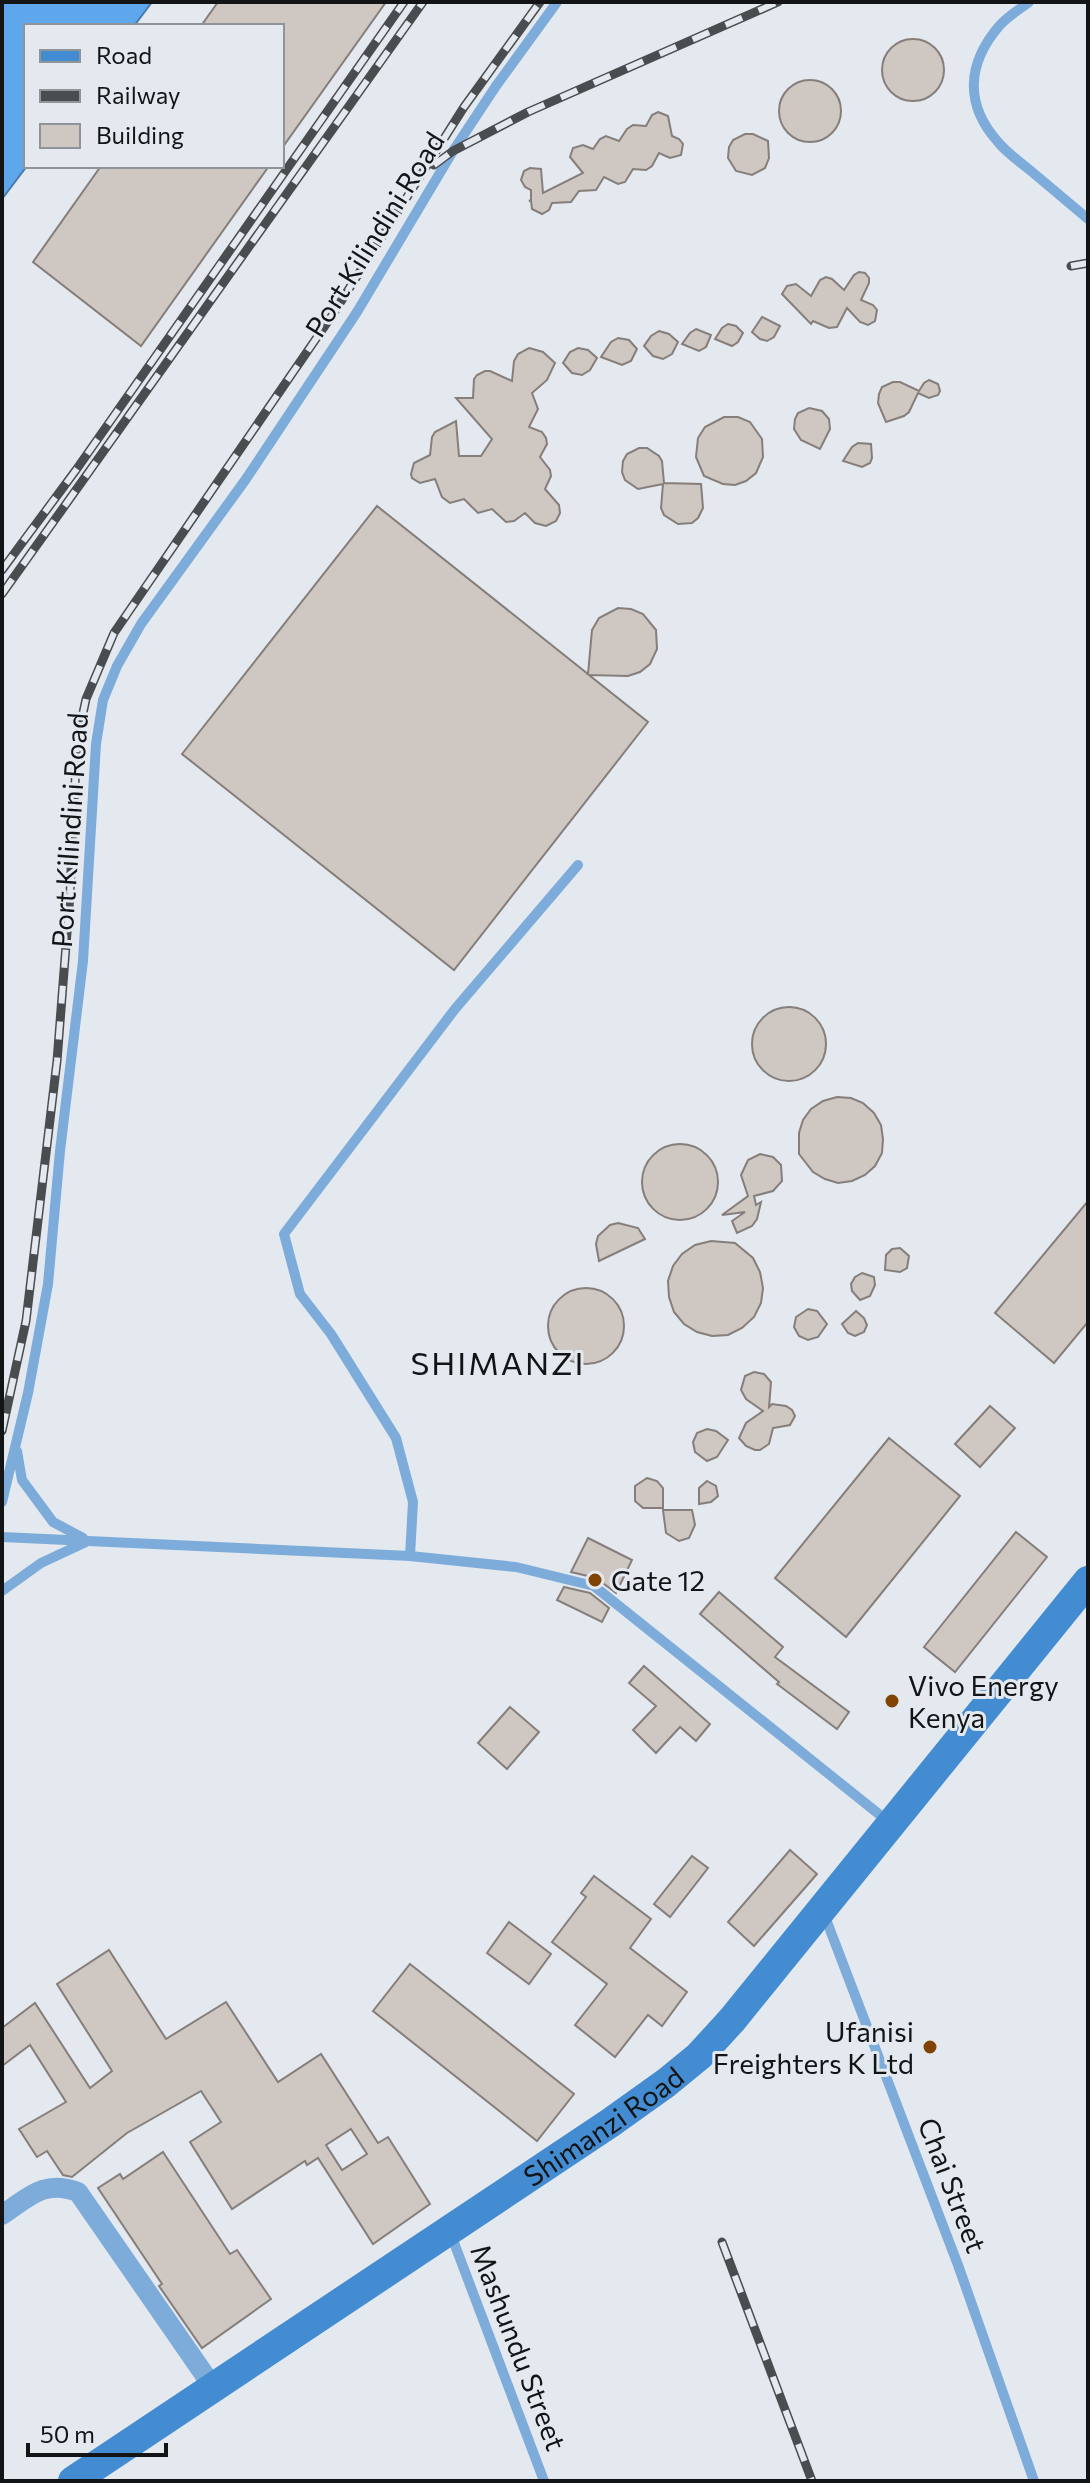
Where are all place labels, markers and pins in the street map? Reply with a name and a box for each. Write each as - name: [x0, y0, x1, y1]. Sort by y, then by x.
- place label: Gate 12: [611, 1563, 705, 1597]
- marker: Gate 12: [586, 1571, 604, 1589]
- place label: Vivo Energy Kenya: [908, 1668, 1059, 1734]
- marker: Vivo Energy Kenya: [883, 1692, 901, 1710]
- place label: Ufanisi Freighters K Ltd: [713, 2014, 914, 2080]
- marker: Ufanisi Freighters K Ltd: [921, 2038, 939, 2056]

